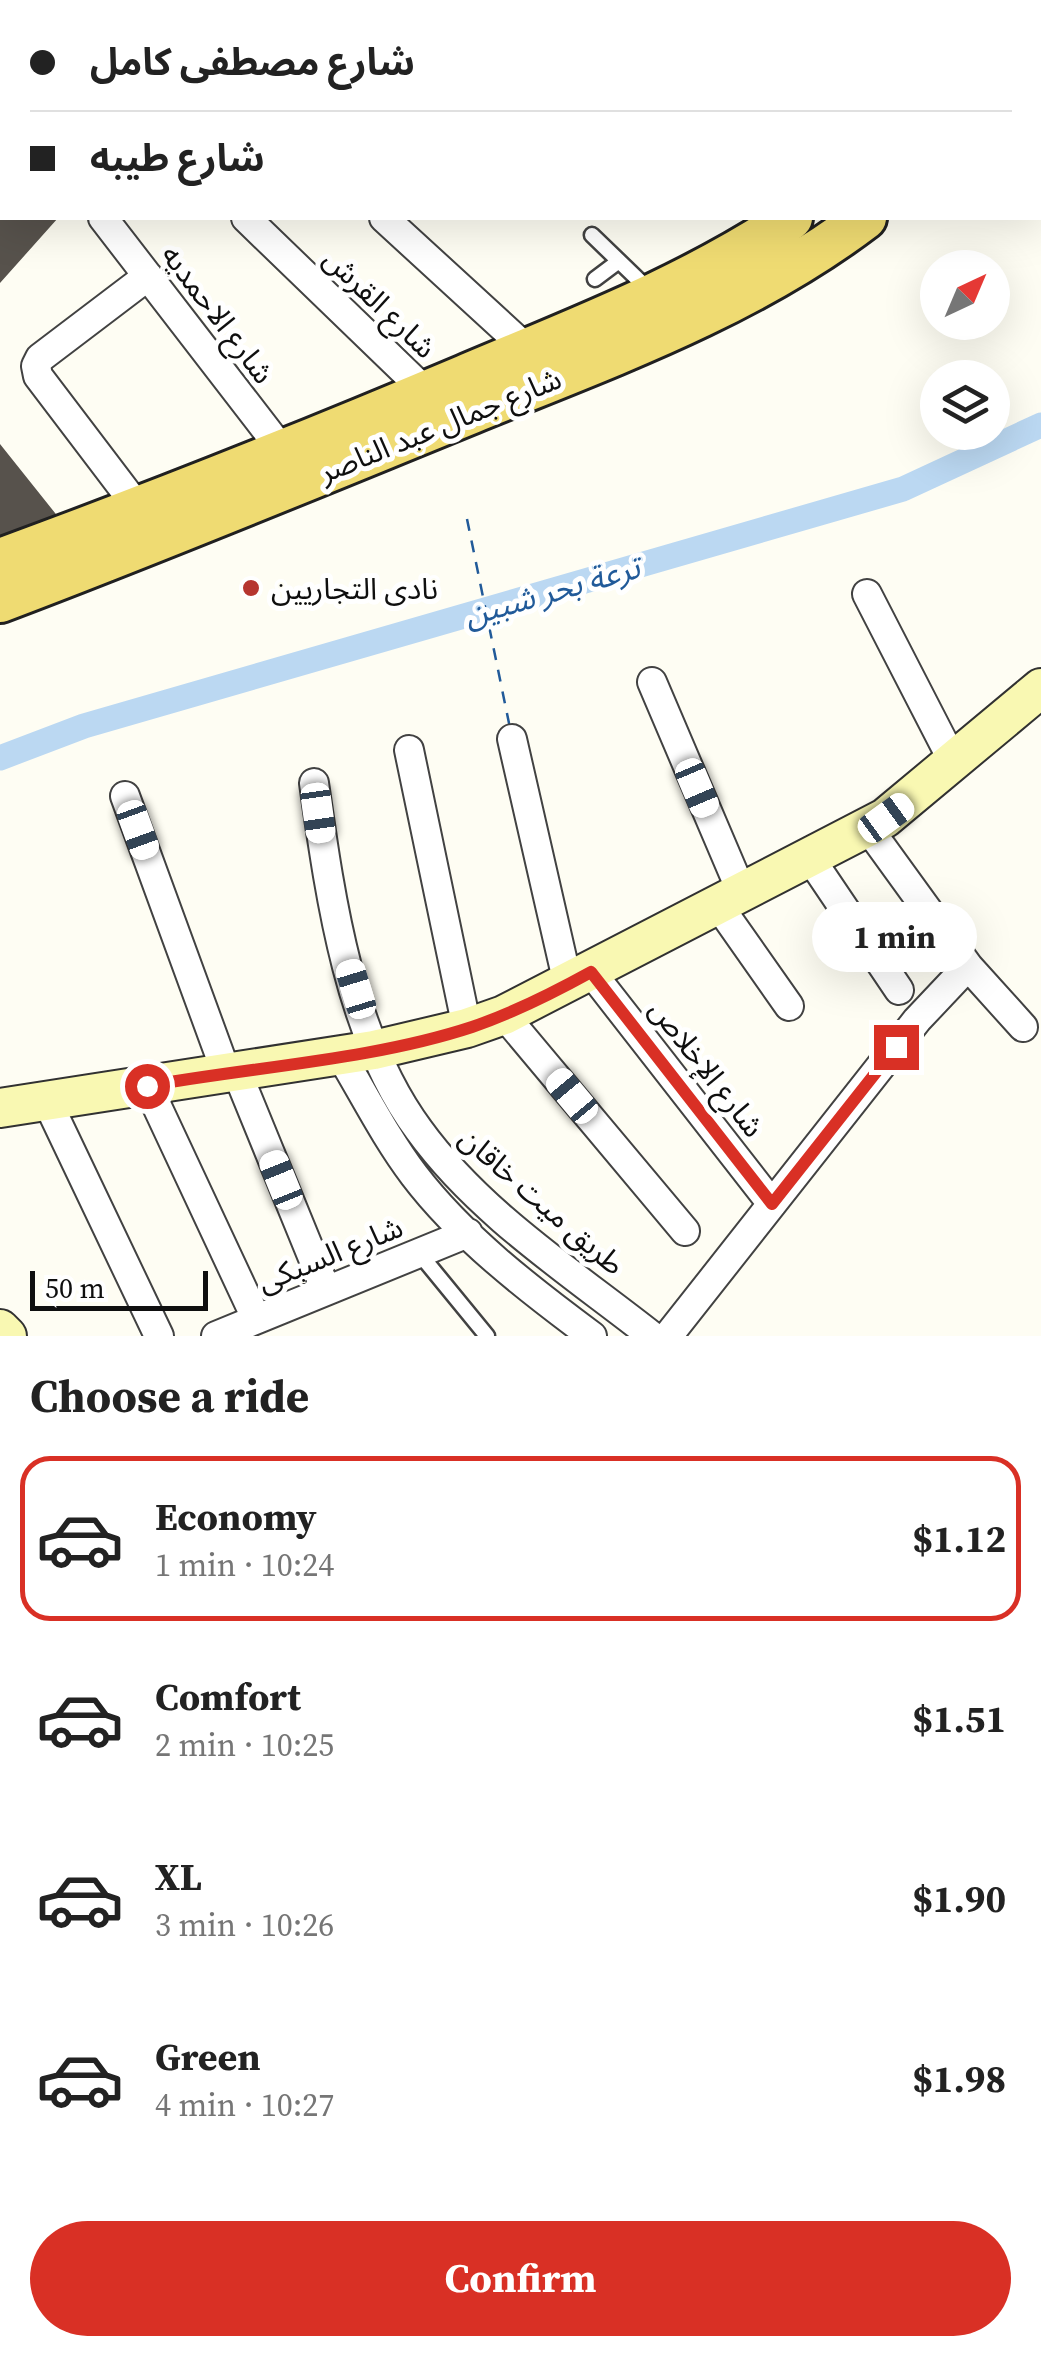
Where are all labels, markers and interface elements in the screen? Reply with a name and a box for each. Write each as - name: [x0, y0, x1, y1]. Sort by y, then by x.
- text: شارع مصطفى كامل: [90, 36, 415, 88]
- text: شارع طيبه: [90, 132, 265, 184]
- street label: شارع الاحمديه: [151, 236, 284, 393]
- street label: شارع القرش: [313, 239, 445, 369]
- north arrow: [920, 250, 1010, 340]
- map controls: [920, 250, 1010, 450]
- street label: شارع جمال عبد الناصر: [312, 358, 568, 495]
- button: layers: [920, 360, 1010, 450]
- water label: ترعة بحر شبين: [459, 544, 650, 637]
- place label: نادى التجاريين: [271, 568, 438, 609]
- marker: نادى التجاريين: [240, 577, 262, 599]
- car: [671, 755, 723, 821]
- car: [299, 781, 337, 845]
- car: [853, 788, 919, 848]
- car: [114, 797, 162, 863]
- callout: 1 min: [814, 902, 978, 972]
- text: 1 min: [853, 915, 936, 959]
- car: [333, 956, 379, 1022]
- street label: شارع الإخلاص: [639, 990, 774, 1147]
- route end: [874, 1025, 919, 1070]
- car: [541, 1063, 603, 1129]
- route start: [125, 1064, 170, 1109]
- street label: طريق ميت خاقان: [450, 1118, 634, 1284]
- car: [256, 1147, 306, 1213]
- street label: شارع السبكى: [251, 1206, 410, 1304]
- scale bar: [30, 1266, 208, 1310]
- text: 50 m: [45, 1269, 105, 1307]
- text: Choose a ride: [30, 1365, 309, 1427]
- text: Economy: [155, 1491, 317, 1543]
- icon: car: [35, 1494, 125, 1584]
- text: $1.12: [912, 1513, 1006, 1565]
- text: 1 min · 10:24: [155, 1543, 334, 1587]
- text: Comfort: [155, 1671, 301, 1723]
- icon: car: [35, 1674, 125, 1764]
- text: $1.51: [912, 1693, 1006, 1745]
- text: 2 min · 10:25: [155, 1723, 334, 1767]
- text: XL: [155, 1851, 202, 1903]
- icon: car: [35, 1854, 125, 1944]
- text: $1.90: [912, 1873, 1006, 1925]
- text: 3 min · 10:26: [155, 1903, 334, 1947]
- text: Green: [155, 2031, 261, 2083]
- icon: car: [35, 2034, 125, 2124]
- text: $1.98: [912, 2053, 1006, 2105]
- text: 4 min · 10:27: [155, 2083, 334, 2127]
- button: Confirm: [30, 2221, 1011, 2336]

